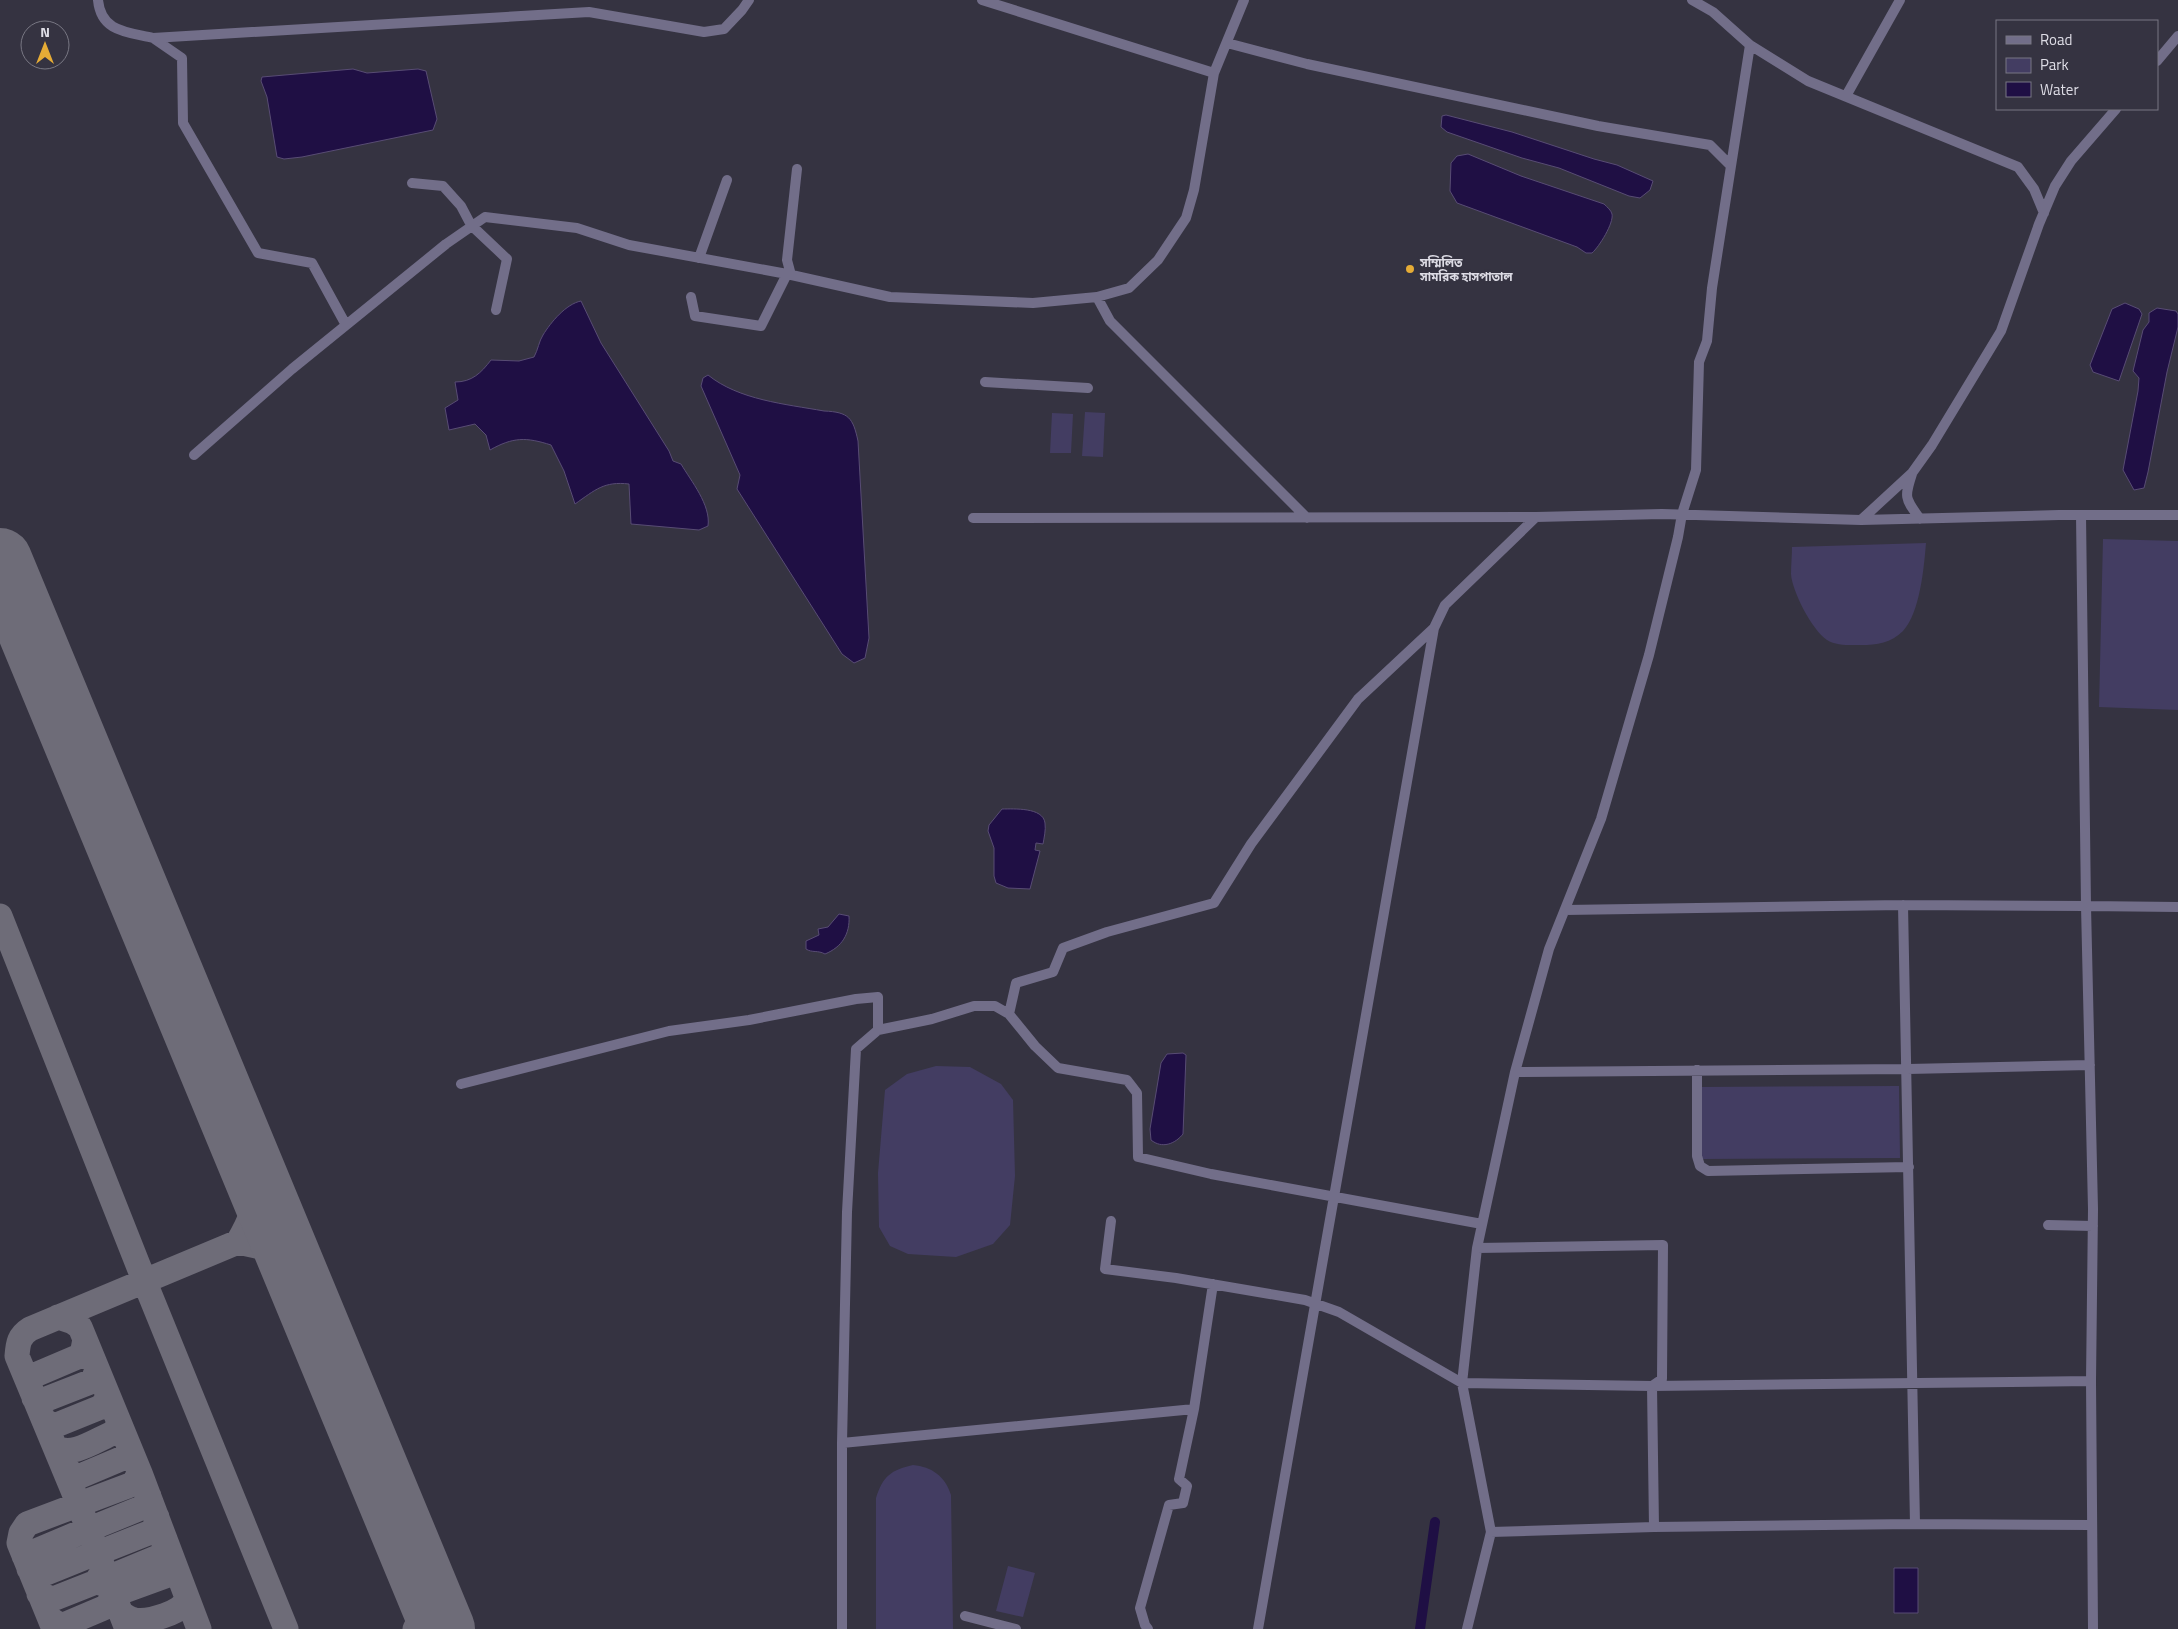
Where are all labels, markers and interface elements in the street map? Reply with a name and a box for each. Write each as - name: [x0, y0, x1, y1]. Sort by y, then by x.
- north arrow: [20, 20, 70, 70]
- legend: [1996, 20, 2158, 110]
- text: N: [40, 21, 50, 42]
- text: Road: [2040, 28, 2072, 51]
- text: Park: [2040, 53, 2069, 76]
- text: Water: [2040, 78, 2079, 101]
- place label: সম্মিলিত সামরিক হাসপাতাল: [1419, 253, 1513, 286]
- marker: সম্মিলিত সামরিক হাসপাতাল: [1404, 263, 1416, 275]

